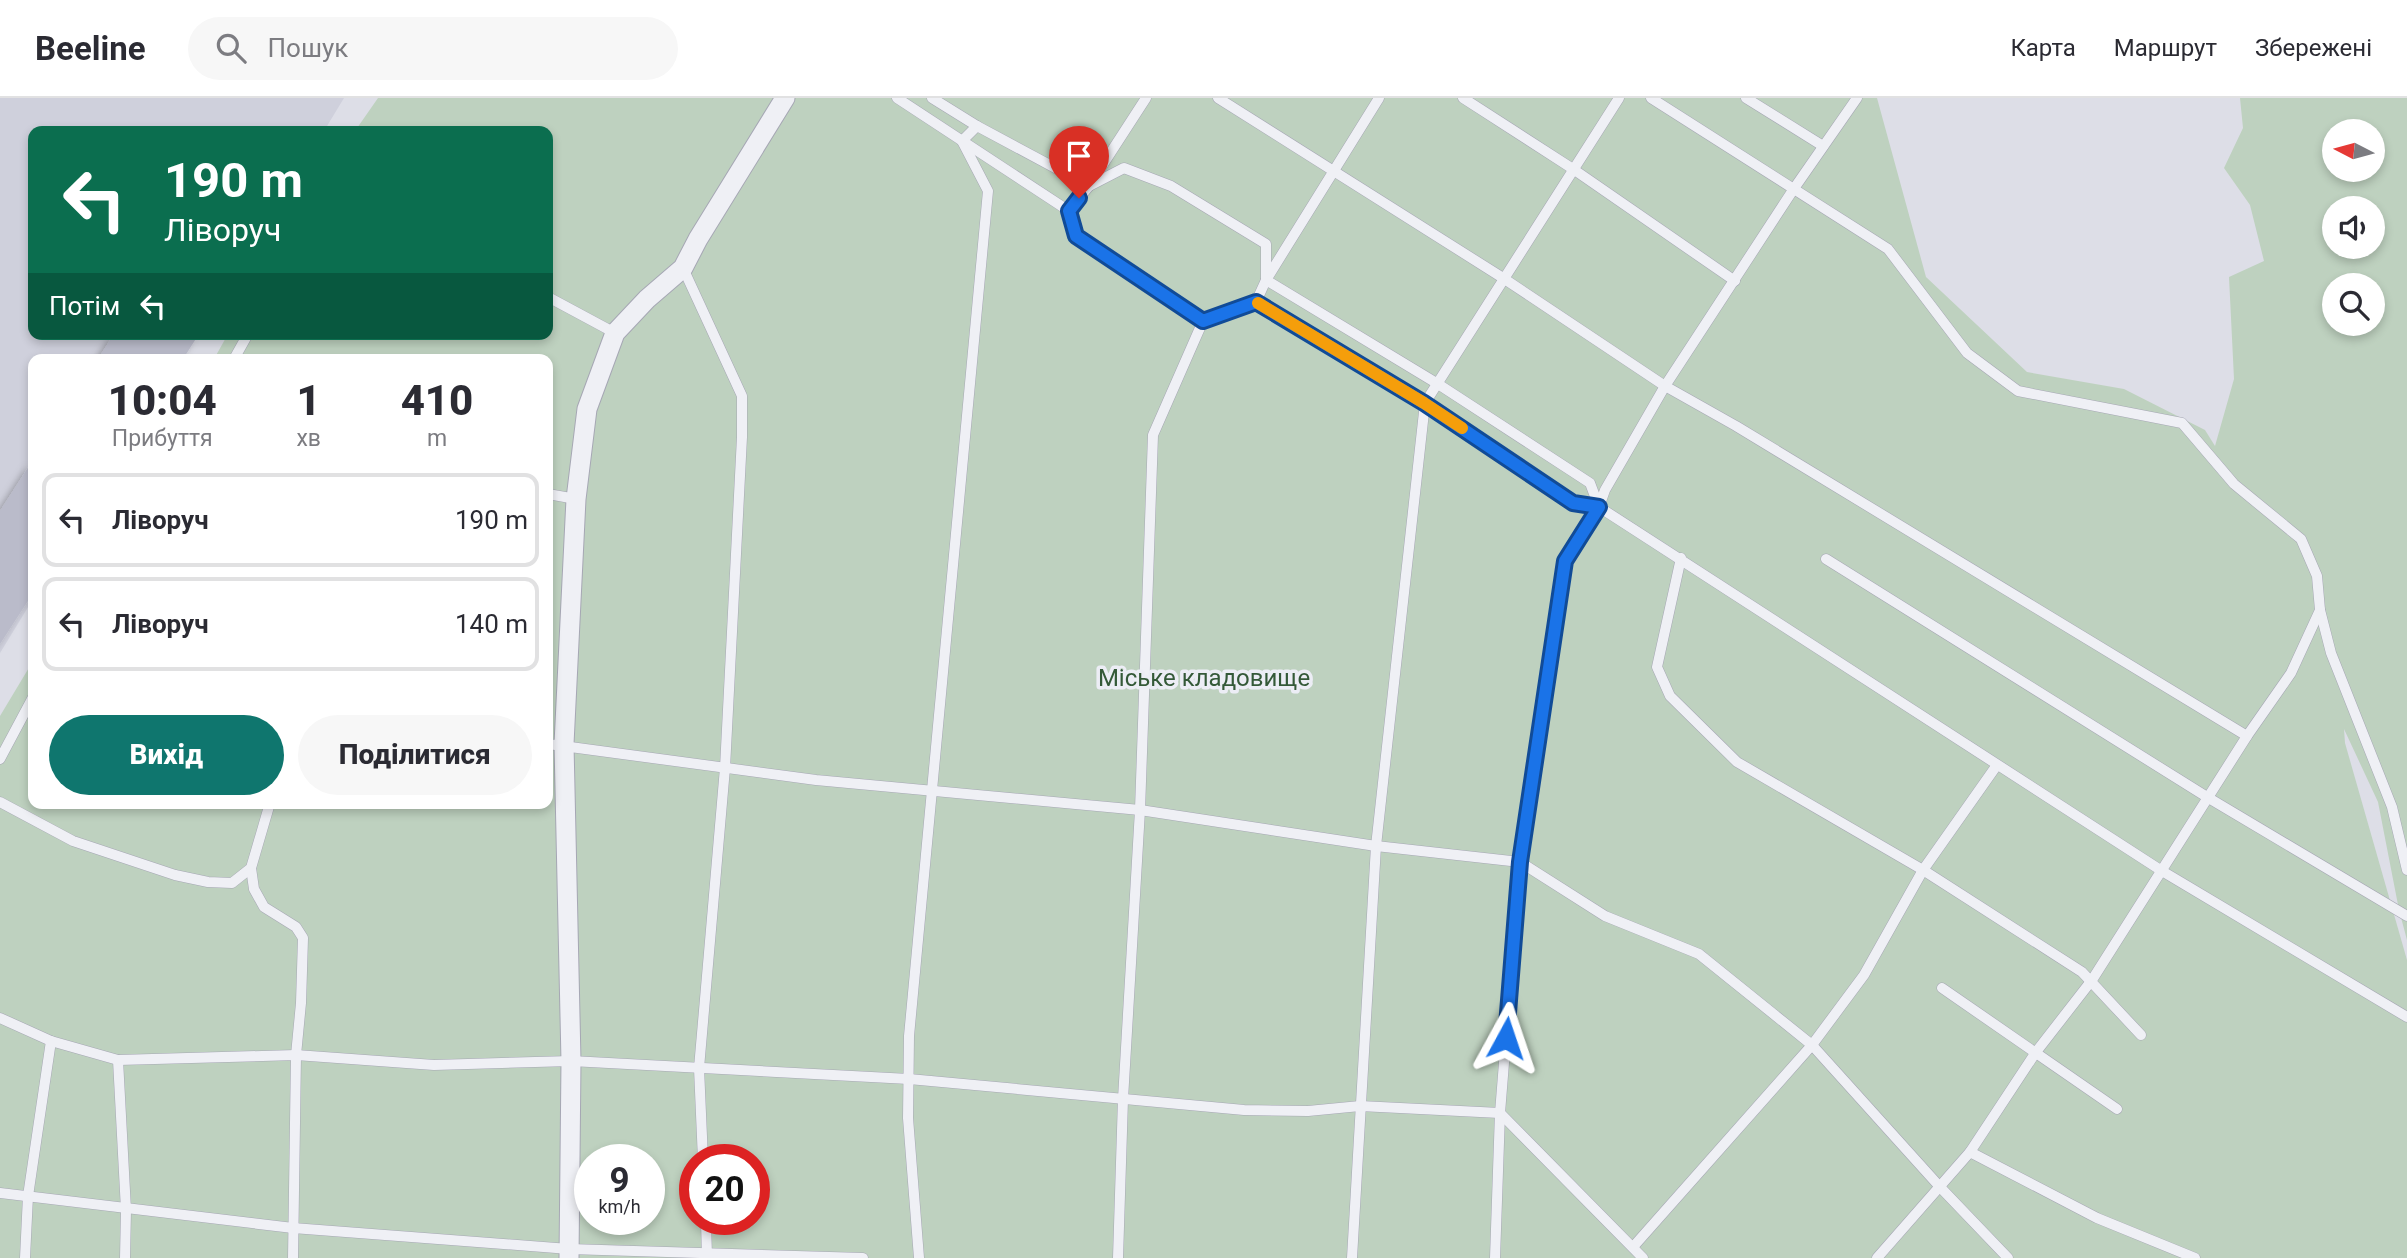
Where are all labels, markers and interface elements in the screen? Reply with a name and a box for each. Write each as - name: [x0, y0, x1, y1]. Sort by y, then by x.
- search box: [188, 17, 678, 80]
- text: Beeline: [35, 29, 146, 68]
- icon: search: [212, 29, 250, 67]
- text: Пошук: [268, 33, 348, 63]
- text: Карта: [2010, 34, 2076, 62]
- text: Маршрут: [2114, 34, 2217, 62]
- text: Збережені: [2255, 34, 2372, 62]
- north arrow: [2322, 119, 2385, 182]
- map controls: [2322, 119, 2385, 336]
- pin: [1049, 126, 1109, 198]
- icon: arrive: [1060, 137, 1098, 175]
- text: 190 m: [164, 152, 303, 209]
- icon: left: [49, 154, 140, 245]
- button: sound: [2322, 196, 2385, 259]
- text: Ліворуч: [164, 211, 281, 249]
- button: search: [2322, 273, 2385, 336]
- icon: left: [134, 287, 172, 325]
- text: Потім: [49, 291, 120, 321]
- text: 10:04: [108, 376, 217, 425]
- text: 1: [297, 376, 321, 425]
- text: 410: [401, 376, 473, 425]
- text: Прибуття: [112, 425, 213, 452]
- text: хв: [296, 425, 321, 452]
- text: m: [427, 425, 447, 452]
- icon: left: [53, 501, 91, 539]
- text: Ліворуч: [112, 505, 209, 535]
- text: 190 m: [455, 505, 528, 535]
- icon: left: [53, 605, 91, 643]
- text: Ліворуч: [112, 609, 209, 639]
- text: 140 m: [455, 609, 528, 639]
- park label: Міське кладовище: [1098, 664, 1310, 692]
- button: Вихід: [49, 715, 284, 795]
- button: Поділитися: [298, 715, 532, 795]
- position arrow: [1469, 1001, 1543, 1075]
- speed limit sign: 20: [679, 1144, 770, 1235]
- text: 9: [609, 1160, 630, 1201]
- text: km/h: [598, 1196, 641, 1217]

